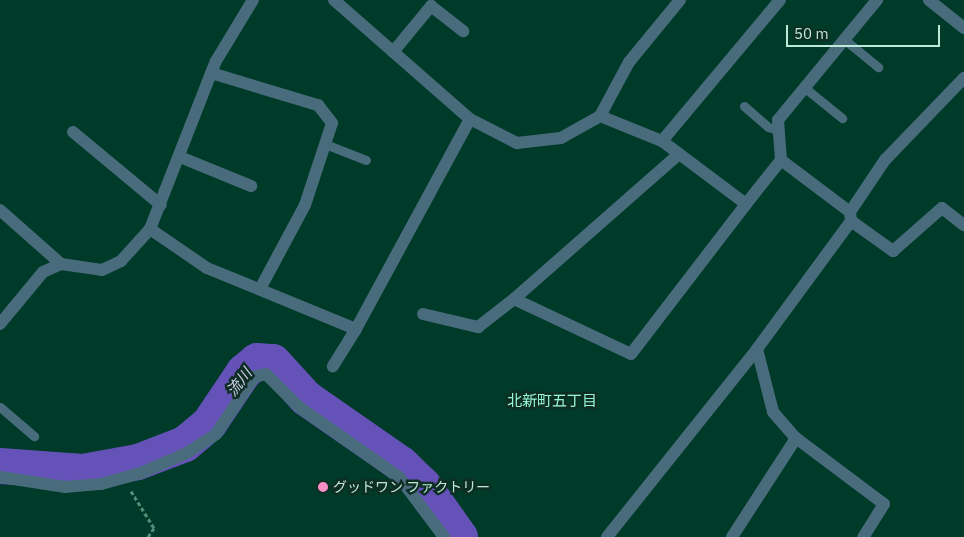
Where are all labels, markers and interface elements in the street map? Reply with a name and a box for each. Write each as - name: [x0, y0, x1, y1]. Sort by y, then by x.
- scale bar: [789, 15, 943, 47]
- text: 50 m: [794, 24, 829, 43]
- water label: 流川: [223, 365, 255, 399]
- district label: 北新町五丁目: [507, 392, 597, 410]
- place label: グッドワン ファクトリー: [333, 479, 490, 495]
- marker: グッドワン ファクトリー: [317, 481, 329, 493]

